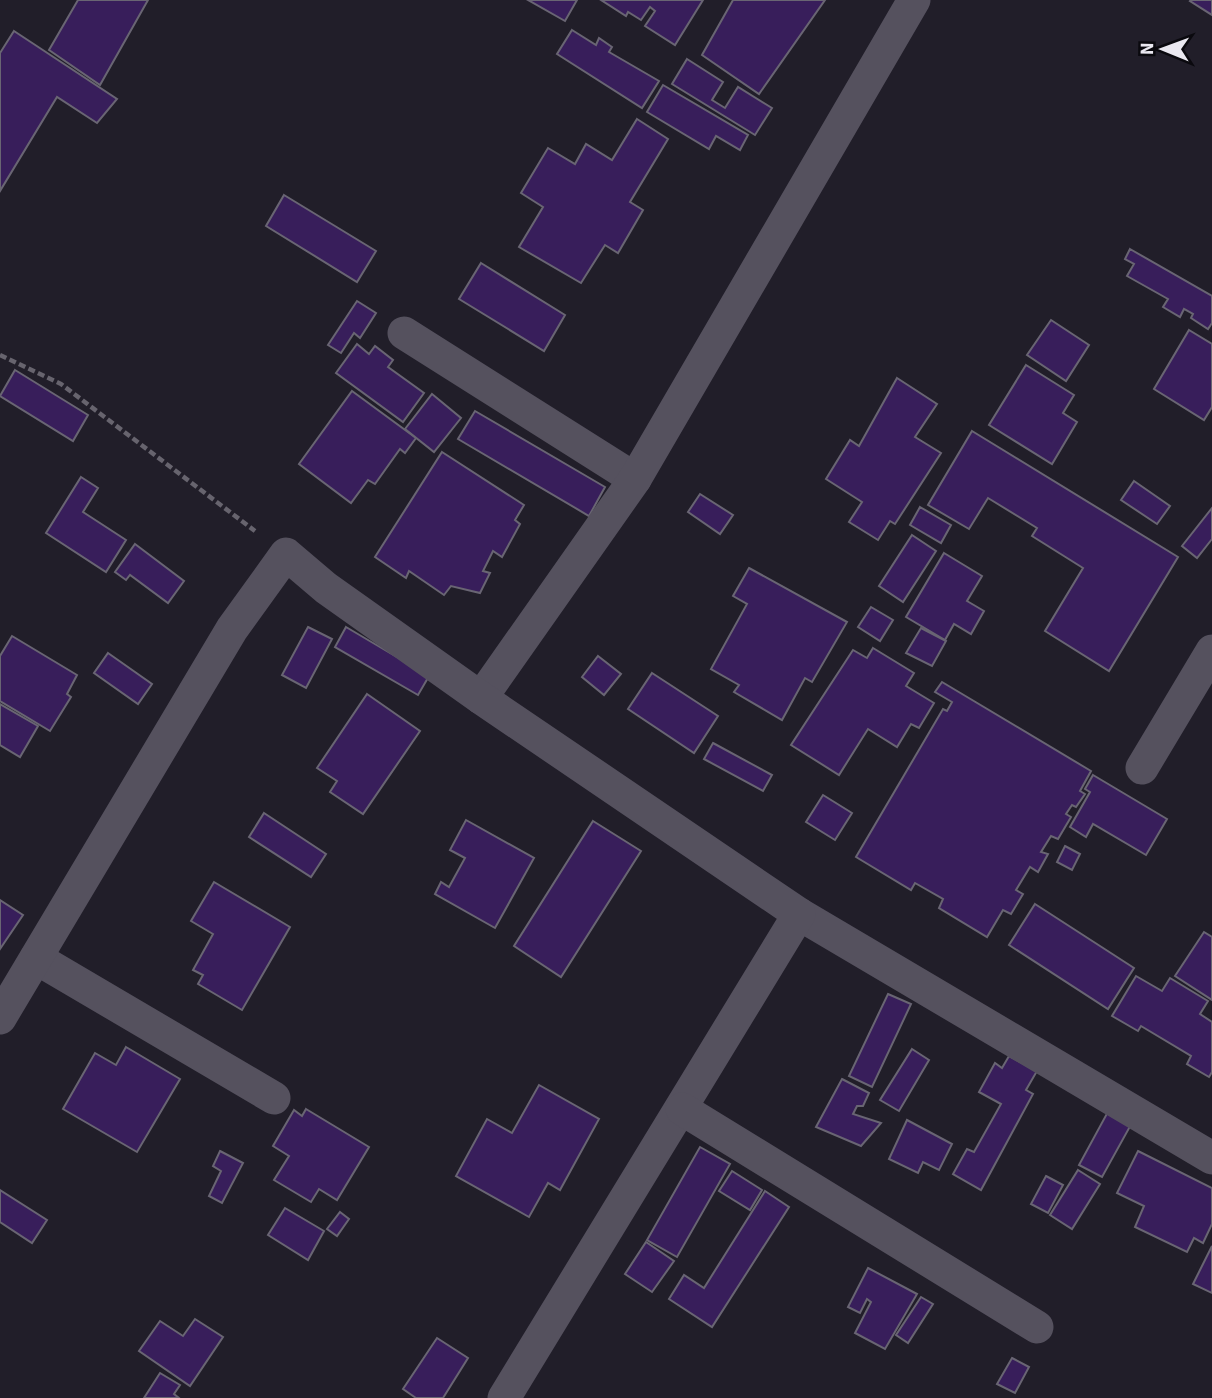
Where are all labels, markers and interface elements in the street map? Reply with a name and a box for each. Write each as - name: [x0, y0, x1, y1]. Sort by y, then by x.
- north arrow: [1128, 14, 1198, 84]
- text: N: [1134, 42, 1161, 55]

